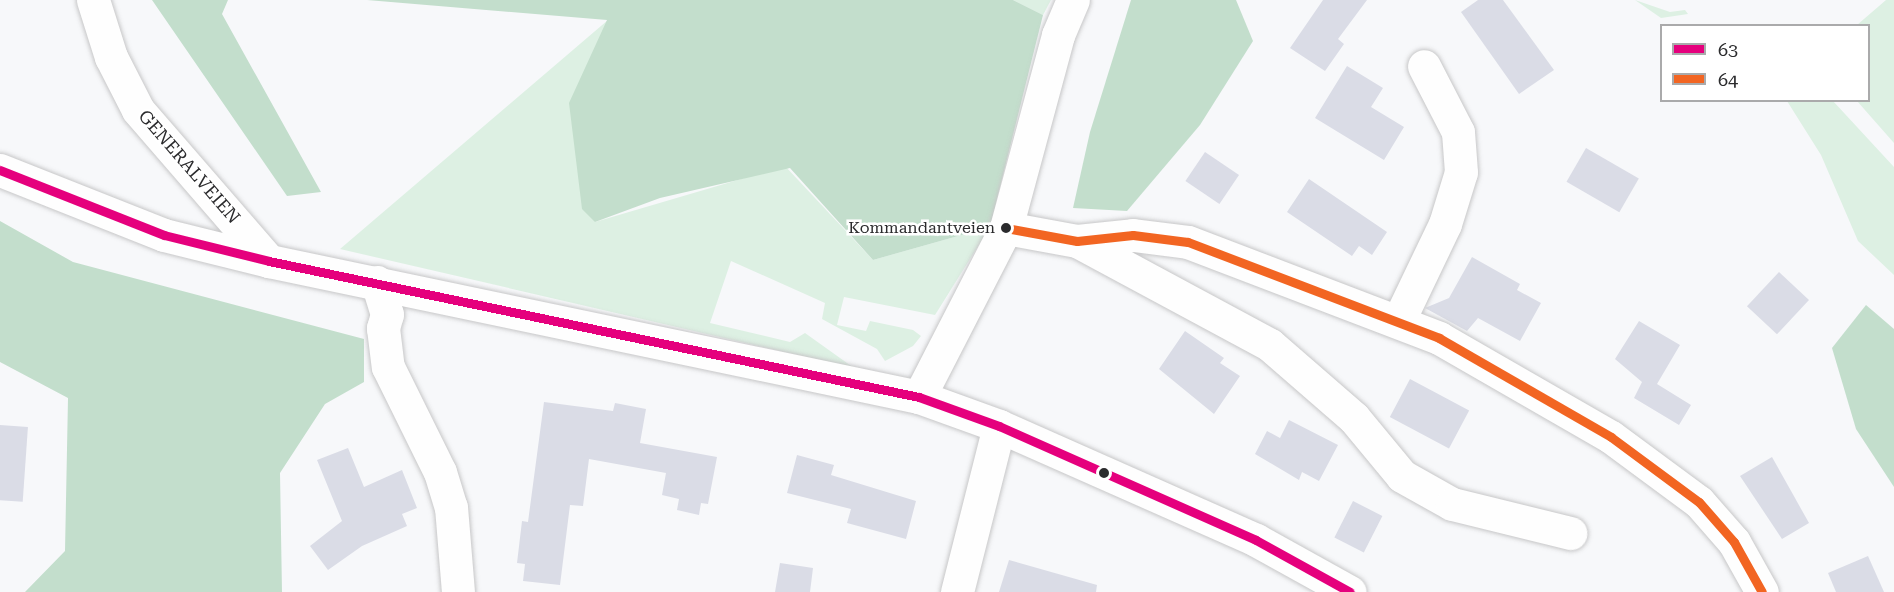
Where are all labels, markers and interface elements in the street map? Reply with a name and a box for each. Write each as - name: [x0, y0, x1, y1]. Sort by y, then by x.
- legend: [1660, 24, 1870, 102]
- text: 63: [1718, 39, 1738, 60]
- text: 64: [1718, 69, 1738, 90]
- street label: GENERALVEIEN: [134, 106, 244, 228]
- place label: Kommandantveien: [848, 218, 995, 238]
- marker: Kommandantveien: [1000, 222, 1012, 234]
- unlabelled marker: [1098, 467, 1110, 479]

